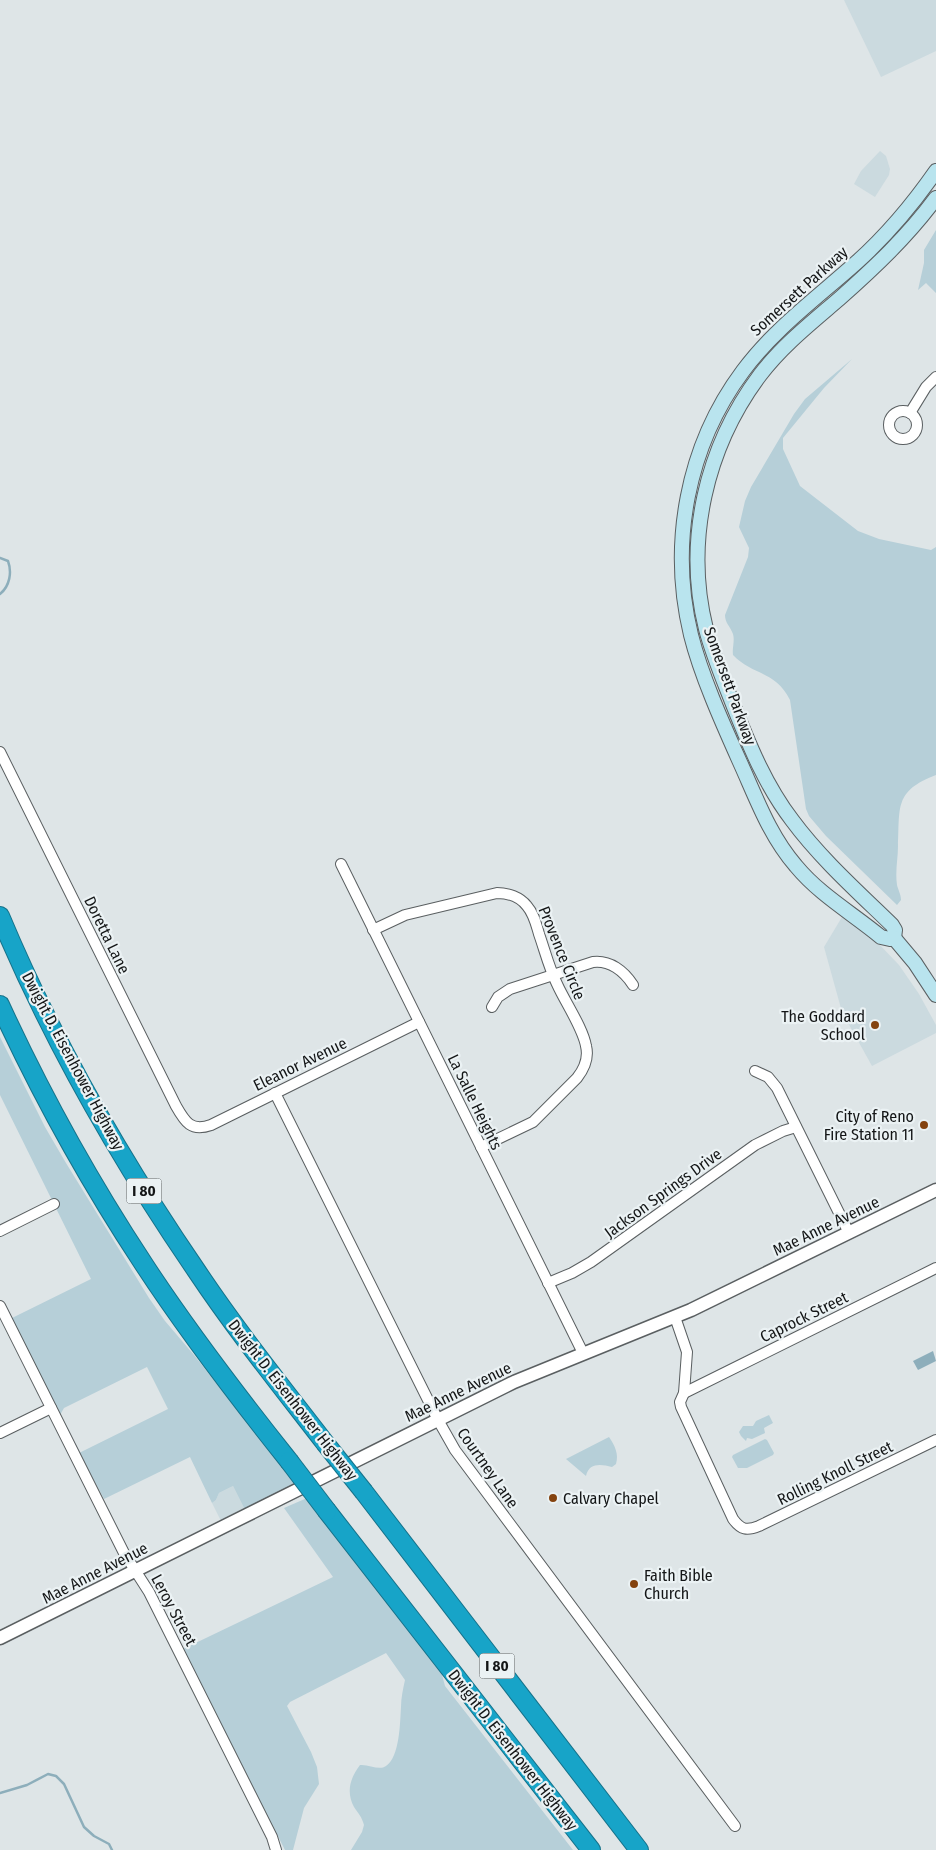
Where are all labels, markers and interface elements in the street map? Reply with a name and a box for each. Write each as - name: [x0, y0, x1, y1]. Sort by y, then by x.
- street label: Somersett Parkway: [746, 242, 852, 340]
- street label: Somersett Parkway: [700, 624, 760, 748]
- street label: Doretta Lane: [80, 893, 134, 977]
- street label: Provence Circle: [535, 903, 589, 1003]
- street label: Dwight D. Eisenhower Highway: [18, 969, 128, 1154]
- place label: The Goddard School: [781, 1007, 865, 1044]
- marker: The Goddard School: [869, 1019, 881, 1031]
- street label: Eleanor Avenue: [250, 1033, 350, 1095]
- street label: La Salle Heights: [444, 1051, 506, 1153]
- place label: City of Reno Fire Station 11: [824, 1107, 914, 1144]
- marker: City of Reno Fire Station 11: [918, 1119, 930, 1131]
- street label: Jackson Springs Drive: [601, 1144, 725, 1242]
- road number: I 80: [126, 1178, 162, 1204]
- street label: Mae Anne Avenue: [770, 1192, 882, 1260]
- street label: Caprock Street: [757, 1287, 852, 1346]
- street label: Dwight D. Eisenhower Highway: [224, 1316, 362, 1485]
- street label: Mae Anne Avenue: [402, 1358, 514, 1426]
- street label: Courtney Lane: [453, 1424, 523, 1512]
- street label: Rolling Knoll Street: [774, 1437, 896, 1509]
- place label: Calvary Chapel: [563, 1489, 659, 1508]
- marker: Calvary Chapel: [547, 1492, 559, 1504]
- street label: Mae Anne Avenue: [39, 1538, 151, 1608]
- place label: Faith Bible Church: [644, 1566, 713, 1603]
- street label: Leroy Street: [147, 1571, 201, 1650]
- marker: Faith Bible Church: [628, 1578, 640, 1590]
- road number: I 80: [480, 1654, 514, 1678]
- street label: Dwight D. Eisenhower Highway: [444, 1666, 582, 1835]

